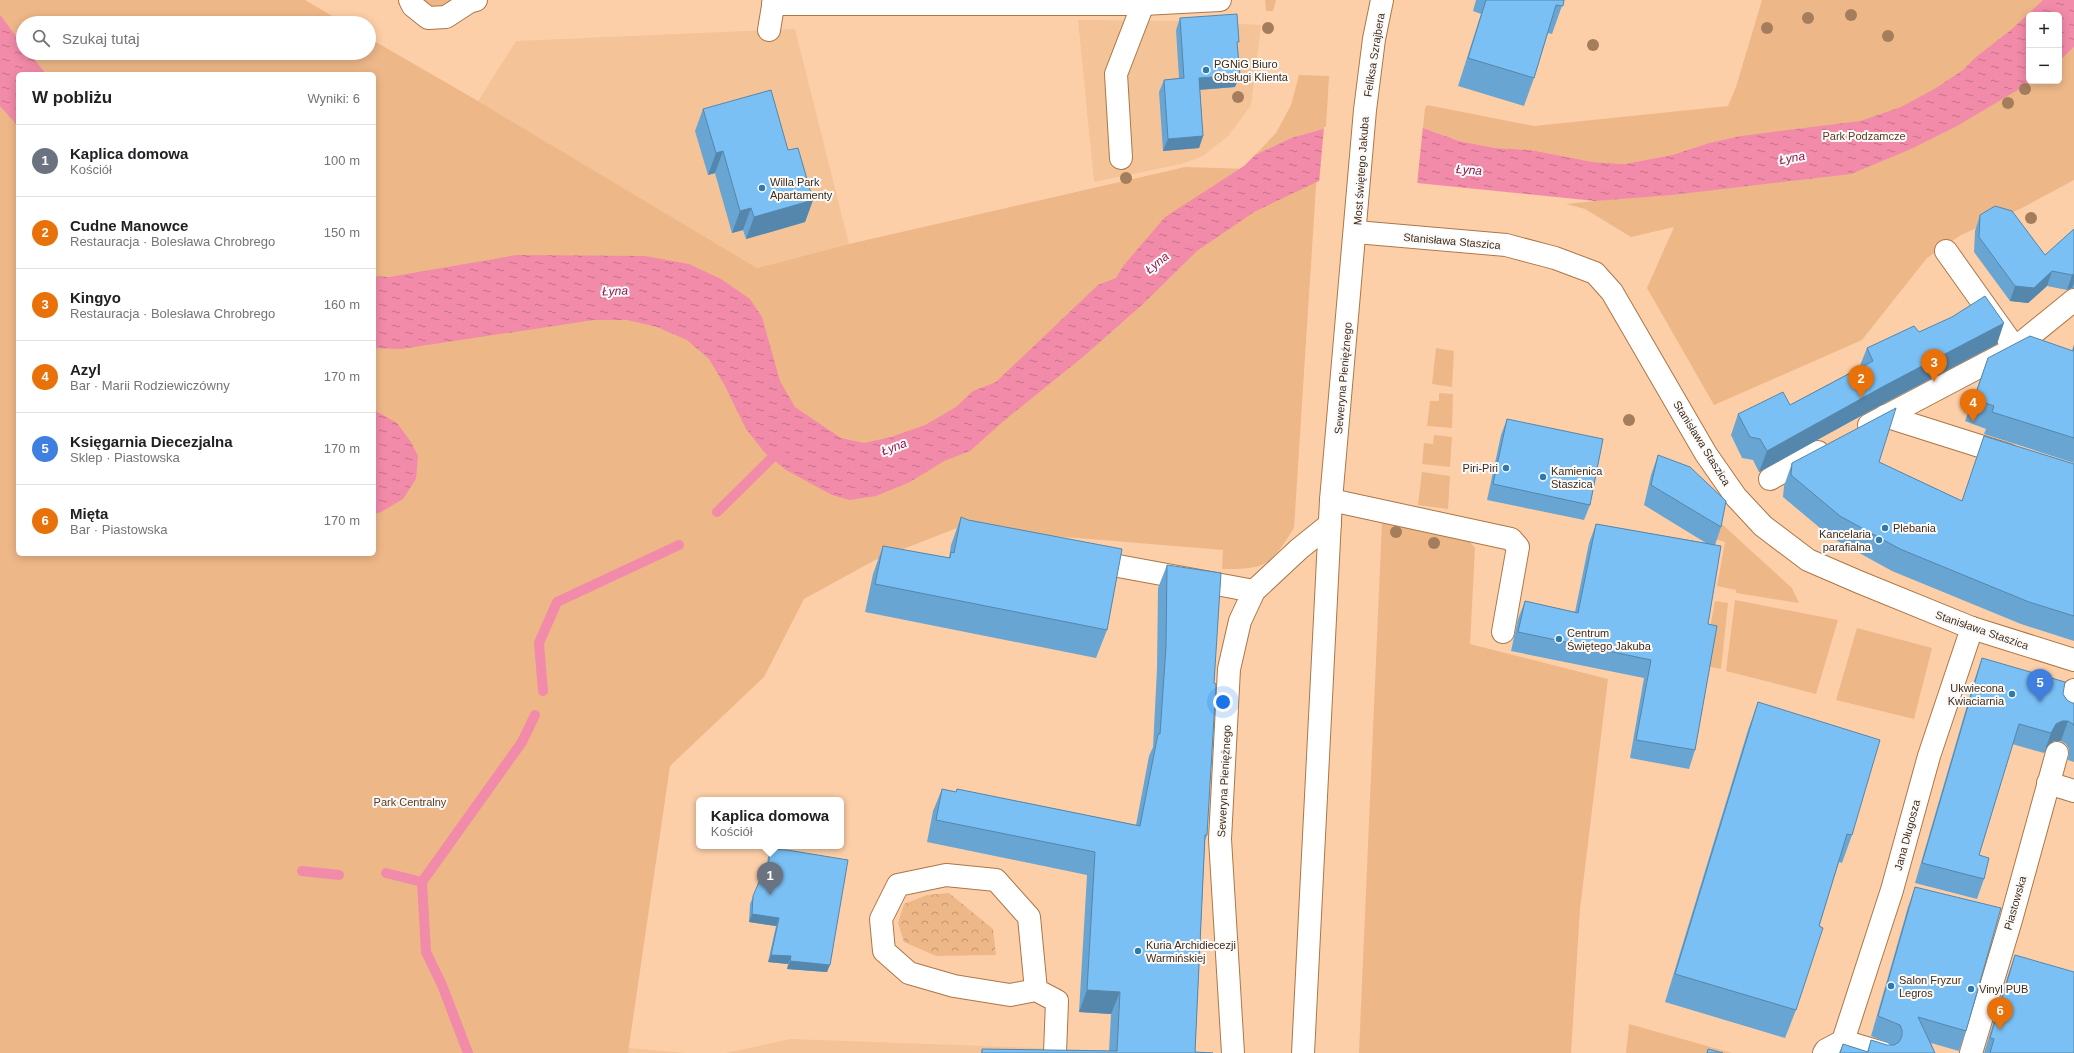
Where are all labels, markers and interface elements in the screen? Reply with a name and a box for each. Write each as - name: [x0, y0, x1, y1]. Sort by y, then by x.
- street label: Feliksa Szrajbera: [1361, 11, 1387, 98]
- map controls: [2026, 12, 2062, 84]
- button: +: [2026, 12, 2062, 48]
- search box: [16, 16, 376, 60]
- icon: search: [30, 27, 52, 49]
- text: Szukaj tutaj: [62, 30, 140, 47]
- button: −: [2026, 48, 2062, 84]
- place label: PGNiG Biuro Obsługi Klienta: [1214, 58, 1289, 83]
- marker: PGNiG Biuro Obsługi Klienta: [1201, 65, 1211, 75]
- text: W pobliżu: [32, 88, 112, 107]
- text: Wyniki: 6: [307, 91, 360, 106]
- street label: Most świętego Jakuba: [1351, 115, 1371, 226]
- park label: Park Podzamcze: [1822, 130, 1906, 142]
- text: Kaplica domowa: [70, 145, 188, 162]
- water label: Łyna: [1778, 149, 1806, 167]
- text: 1: [41, 153, 49, 168]
- text: 100 m: [324, 153, 360, 168]
- text: Kościół: [70, 162, 112, 177]
- water label: Łyna: [1456, 162, 1483, 178]
- place label: Willa Park Apartamenty: [770, 176, 833, 201]
- marker: Willa Park Apartamenty: [757, 183, 767, 193]
- text: Cudne Manowce: [70, 217, 188, 234]
- text: 2: [41, 225, 49, 240]
- text: 150 m: [324, 225, 360, 240]
- street label: Stanisława Staszica: [1403, 231, 1502, 251]
- text: Restauracja · Bolesława Chrobrego: [70, 234, 275, 249]
- water label: Łyna: [1142, 249, 1172, 277]
- water label: Łyna: [602, 284, 629, 298]
- text: Kingyo: [70, 289, 121, 306]
- text: 3: [41, 297, 49, 312]
- text: 160 m: [324, 297, 360, 312]
- text: Restauracja · Bolesława Chrobrego: [70, 306, 275, 321]
- street label: Seweryna Pieniężnego: [1332, 321, 1354, 435]
- pin: 3: [1921, 349, 1947, 382]
- text: Azyl: [70, 361, 101, 378]
- pin: 2: [1848, 365, 1874, 398]
- text: 4: [41, 369, 49, 384]
- text: 170 m: [324, 369, 360, 384]
- text: Bar · Marii Rodziewiczówny: [70, 378, 230, 393]
- pin: 4: [1960, 389, 1986, 422]
- street label: Stanisława Staszica: [1671, 398, 1733, 488]
- text: Księgarnia Diecezjalna: [70, 433, 233, 450]
- water label: Łyna: [879, 436, 909, 458]
- text: 5: [41, 441, 49, 456]
- text: 170 m: [324, 441, 360, 456]
- text: Sklep · Piastowska: [70, 450, 180, 465]
- place label: Piri-Piri: [1463, 462, 1498, 474]
- marker: Piri-Piri: [1501, 463, 1511, 473]
- place label: Kamienica Staszica: [1551, 465, 1603, 490]
- marker: Kamienica Staszica: [1538, 472, 1548, 482]
- text: Mięta: [70, 505, 108, 522]
- text: 6: [41, 513, 49, 528]
- text: 170 m: [324, 513, 360, 528]
- text: Bar · Piastowska: [70, 522, 168, 537]
- place label: Plebania: [1893, 522, 1937, 534]
- marker: Plebania: [1880, 523, 1890, 533]
- place label: Kancelaria parafialna: [1819, 528, 1872, 553]
- marker: Kancelaria parafialna: [1874, 535, 1884, 545]
- street label: Stanisława Staszica: [1934, 608, 2031, 652]
- place label: Centrum Świętego Jakuba: [1567, 627, 1652, 652]
- marker: Centrum Świętego Jakuba: [1554, 634, 1564, 644]
- pin: 5: [2027, 669, 2053, 702]
- place label: Ukwiecona Kwiaciarnia: [1948, 682, 2005, 707]
- marker: Ukwiecona Kwiaciarnia: [2007, 689, 2017, 699]
- your location: [1213, 692, 1233, 712]
- street label: Seweryna Pieniężnego: [1215, 724, 1233, 838]
- park label: Park Centralny: [374, 796, 447, 808]
- popup: [696, 797, 844, 849]
- street label: Jana Długosza: [1892, 797, 1922, 872]
- text: Kaplica domowa: [711, 807, 829, 824]
- text: Kościół: [711, 824, 753, 839]
- pin: 1: [757, 862, 783, 895]
- street label: Piastowska: [2002, 874, 2029, 931]
- place label: Kuria Archidiecezji Warmińskiej: [1146, 939, 1236, 964]
- marker: Kuria Archidiecezji Warmińskiej: [1133, 946, 1143, 956]
- place label: Salon Fryzur Legros: [1899, 974, 1962, 999]
- marker: Salon Fryzur Legros: [1886, 981, 1896, 991]
- place label: Vinyl PUB: [1979, 983, 2028, 995]
- marker: Vinyl PUB: [1966, 984, 1976, 994]
- pin: 6: [1987, 997, 2013, 1030]

